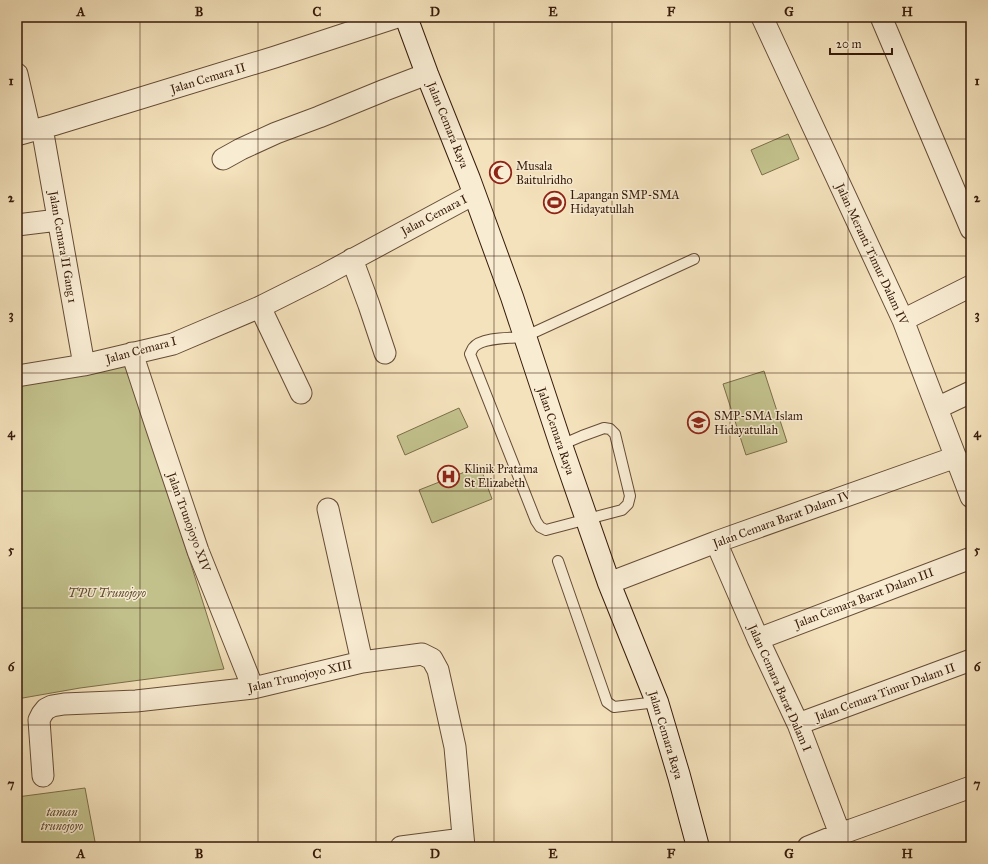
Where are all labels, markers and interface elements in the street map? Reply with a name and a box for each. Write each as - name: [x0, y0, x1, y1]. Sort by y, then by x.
- text: A: [76, 4, 86, 20]
- text: B: [195, 4, 204, 20]
- text: C: [313, 4, 322, 20]
- text: D: [430, 4, 440, 20]
- text: E: [548, 4, 558, 20]
- text: F: [667, 4, 676, 20]
- text: G: [784, 4, 794, 20]
- text: H: [901, 4, 913, 20]
- scale bar: [830, 30, 892, 56]
- text: 20 m: [836, 37, 862, 51]
- street label: Jalan Cemara II: [167, 60, 248, 98]
- text: 1: [8, 73, 14, 89]
- text: 1: [974, 73, 980, 89]
- street label: Jalan Cemara Raya: [423, 78, 472, 171]
- place label: Musala Baitulridho: [516, 159, 573, 187]
- mosque icon: Musala Baitulridho: [488, 160, 514, 186]
- street label: Jalan Meranti Timur Dalam IV: [831, 179, 911, 328]
- street label: Jalan Cemara II Gang 1: [45, 188, 80, 305]
- place label: Lapangan SMP-SMA Hidayatullah: [570, 188, 680, 216]
- sports icon: Lapangan SMP-SMA Hidayatullah: [542, 189, 568, 215]
- text: 2: [8, 190, 15, 206]
- text: 2: [974, 190, 981, 206]
- street label: Jalan Cemara I: [397, 192, 470, 240]
- text: 3: [8, 307, 14, 323]
- text: 3: [974, 307, 980, 323]
- street label: Jalan Cemara I: [102, 334, 178, 368]
- street label: Jalan Cemara Raya: [533, 384, 578, 478]
- place label: SMP-SMA Islam Hidayatullah: [714, 409, 803, 437]
- school or university icon: SMP-SMA Islam Hidayatullah: [686, 410, 712, 436]
- text: 4: [7, 425, 15, 441]
- text: 4: [973, 425, 981, 441]
- place label: Klinik Pratama St Elizabeth: [464, 462, 539, 490]
- hospital icon: Klinik Pratama St Elizabeth: [436, 463, 462, 489]
- street label: Jalan Trunojoyo XIV: [163, 469, 214, 574]
- street label: Jalan Cemara Barat Dalam IV: [709, 487, 854, 552]
- text: 5: [8, 542, 15, 558]
- text: 5: [974, 542, 981, 558]
- street label: Jalan Cemara Barat Dalam III: [791, 565, 936, 633]
- park label: TPU Trunojoyo: [68, 586, 146, 601]
- street label: Jalan Cemara Barat Dalam I: [744, 620, 814, 754]
- street label: Jalan Trunojoyo XIII: [245, 657, 354, 696]
- text: 6: [8, 659, 16, 675]
- text: 6: [974, 659, 982, 675]
- street label: Jalan Cemara Timur Dalam II: [811, 660, 957, 726]
- street label: Jalan Cemara Raya: [644, 687, 686, 782]
- text: 7: [8, 776, 15, 792]
- text: 7: [974, 776, 981, 792]
- park label: taman trunojoyo: [41, 805, 84, 834]
- text: A: [76, 846, 86, 862]
- text: B: [195, 846, 204, 862]
- text: C: [313, 846, 322, 862]
- text: D: [430, 846, 440, 862]
- text: E: [548, 846, 558, 862]
- text: F: [667, 846, 676, 862]
- text: G: [784, 846, 794, 862]
- text: H: [901, 846, 913, 862]

